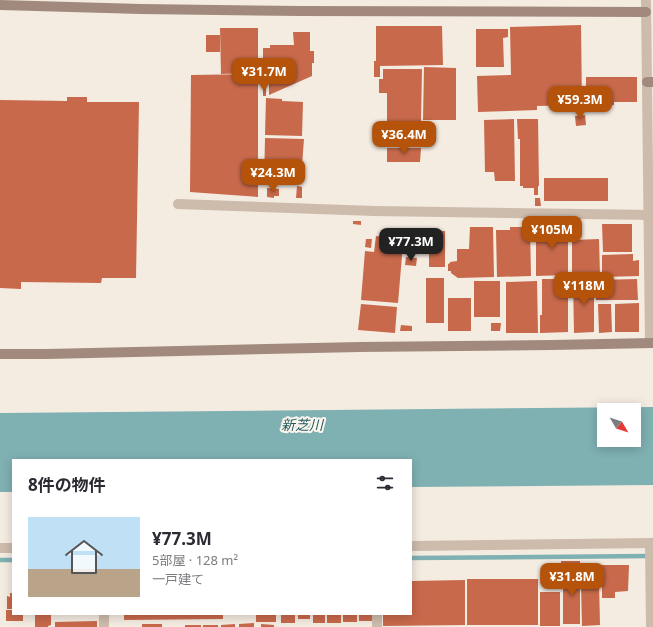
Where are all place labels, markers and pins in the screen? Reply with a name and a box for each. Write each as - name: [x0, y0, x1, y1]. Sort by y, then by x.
- pin: ¥31.7M: [231, 58, 297, 92]
- pin: ¥59.3M: [547, 86, 613, 120]
- pin: ¥36.4M: [371, 121, 437, 155]
- pin: ¥24.3M: [240, 159, 306, 193]
- pin: ¥105M: [524, 216, 580, 250]
- pin: ¥77.3M: [378, 228, 444, 262]
- pin: ¥118M: [556, 272, 612, 306]
- pin: ¥31.8M: [539, 563, 605, 597]

